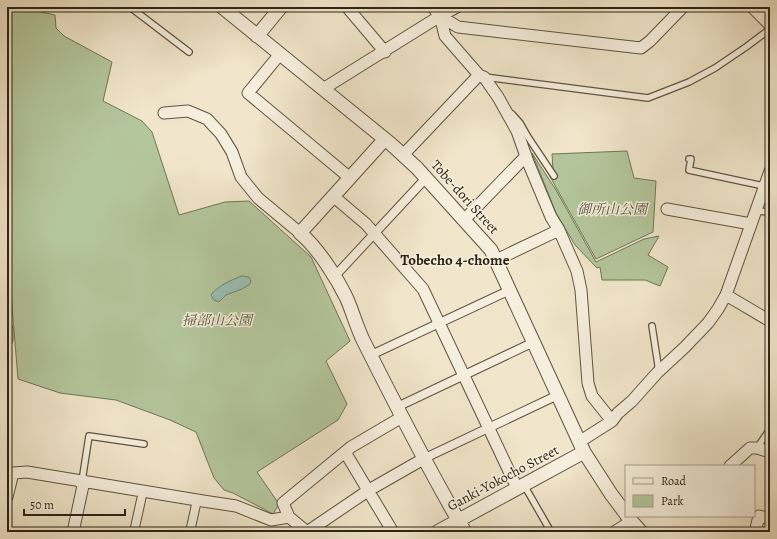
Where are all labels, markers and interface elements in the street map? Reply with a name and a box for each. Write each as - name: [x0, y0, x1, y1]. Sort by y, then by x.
- street label: Tobe-dori Street: [427, 156, 504, 238]
- park label: 御所山公園: [577, 200, 649, 219]
- district label: Tobecho 4-chome: [400, 250, 510, 270]
- park label: 掃部山公園: [182, 311, 254, 330]
- street label: Ganki-Yokocho Street: [444, 440, 563, 515]
- legend: [625, 465, 755, 517]
- text: Road: [661, 473, 687, 489]
- scale bar: [24, 491, 125, 517]
- text: Park: [661, 493, 684, 509]
- text: 50 m: [30, 497, 54, 513]

